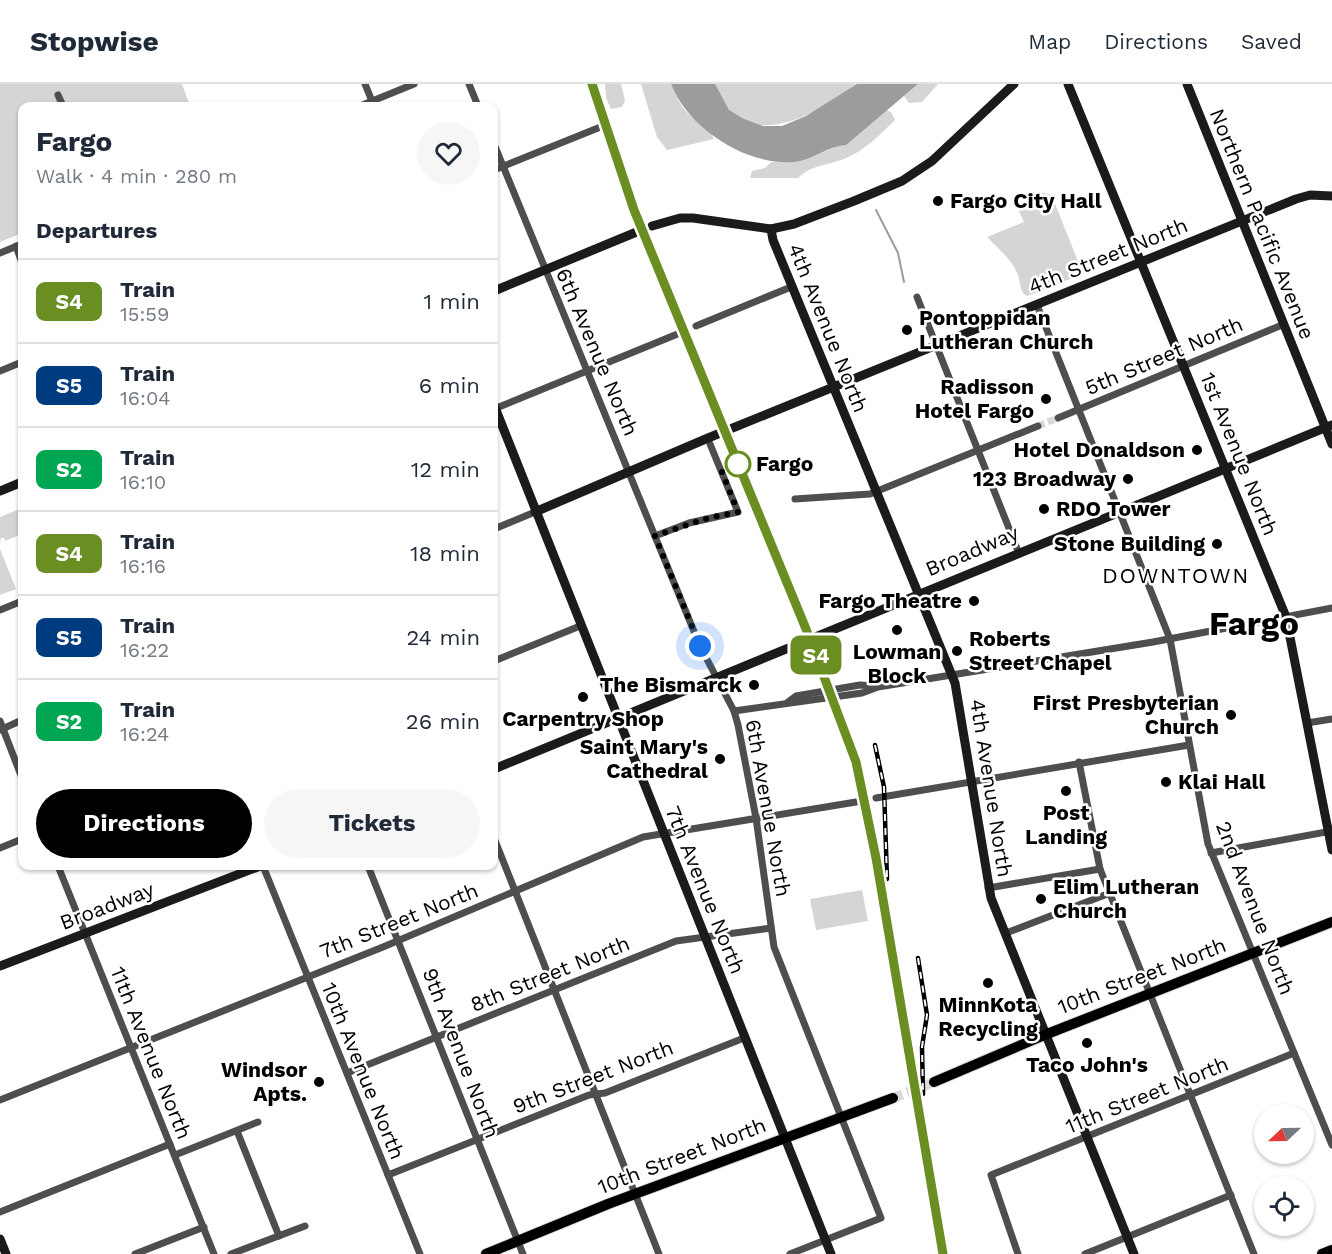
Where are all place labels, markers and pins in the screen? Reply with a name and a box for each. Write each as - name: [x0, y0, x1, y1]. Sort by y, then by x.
- place label: Fargo City Hall: [950, 188, 1102, 213]
- marker: Fargo City Hall: [931, 194, 945, 208]
- place label: Pontoppidan Lutheran Church: [919, 305, 1093, 354]
- marker: Pontoppidan Lutheran Church: [900, 323, 914, 337]
- place label: Radisson Hotel Fargo: [915, 374, 1034, 423]
- marker: Radisson Hotel Fargo: [1039, 392, 1053, 406]
- place label: Hotel Donaldson: [1013, 437, 1185, 462]
- marker: Hotel Donaldson: [1190, 443, 1204, 457]
- marker: Fargo: [725, 451, 751, 477]
- place label: Fargo: [756, 451, 813, 476]
- place label: 123 Broadway: [973, 466, 1116, 491]
- marker: 123 Broadway: [1121, 472, 1135, 486]
- place label: RDO Tower: [1056, 496, 1171, 521]
- marker: RDO Tower: [1037, 502, 1051, 516]
- place label: Stone Building: [1054, 531, 1205, 556]
- marker: Stone Building: [1210, 537, 1224, 551]
- place label: Fargo Theatre: [818, 588, 962, 613]
- marker: Fargo Theatre: [967, 594, 981, 608]
- marker: Lowman Block: [890, 623, 904, 637]
- place label: Roberts Street Chapel: [969, 626, 1112, 675]
- place label: Lowman Block: [853, 639, 941, 688]
- marker: Roberts Street Chapel: [950, 644, 964, 658]
- place label: The Bismarck: [600, 672, 743, 697]
- marker: The Bismarck: [747, 678, 761, 692]
- marker: Carpentry Shop: [576, 690, 590, 704]
- place label: First Presbyterian Church: [1032, 690, 1219, 739]
- place label: Carpentry Shop: [502, 706, 664, 731]
- marker: First Presbyterian Church: [1224, 708, 1238, 722]
- place label: Saint Mary's Cathedral: [580, 734, 708, 783]
- marker: Saint Mary's Cathedral: [713, 752, 727, 766]
- place label: Klai Hall: [1178, 769, 1265, 794]
- marker: Klai Hall: [1159, 775, 1173, 789]
- marker: Post Landing: [1059, 784, 1073, 798]
- place label: Post Landing: [1025, 800, 1107, 849]
- place label: Elim Lutheran Church: [1053, 874, 1199, 923]
- marker: Elim Lutheran Church: [1034, 892, 1048, 906]
- marker: MinnKota Recycling: [981, 976, 995, 990]
- place label: MinnKota Recycling: [938, 992, 1038, 1041]
- marker: Taco John's: [1080, 1036, 1094, 1050]
- place label: Taco John's: [1026, 1052, 1148, 1077]
- place label: Windsor Apts.: [221, 1057, 307, 1106]
- marker: Windsor Apts.: [312, 1075, 326, 1089]

